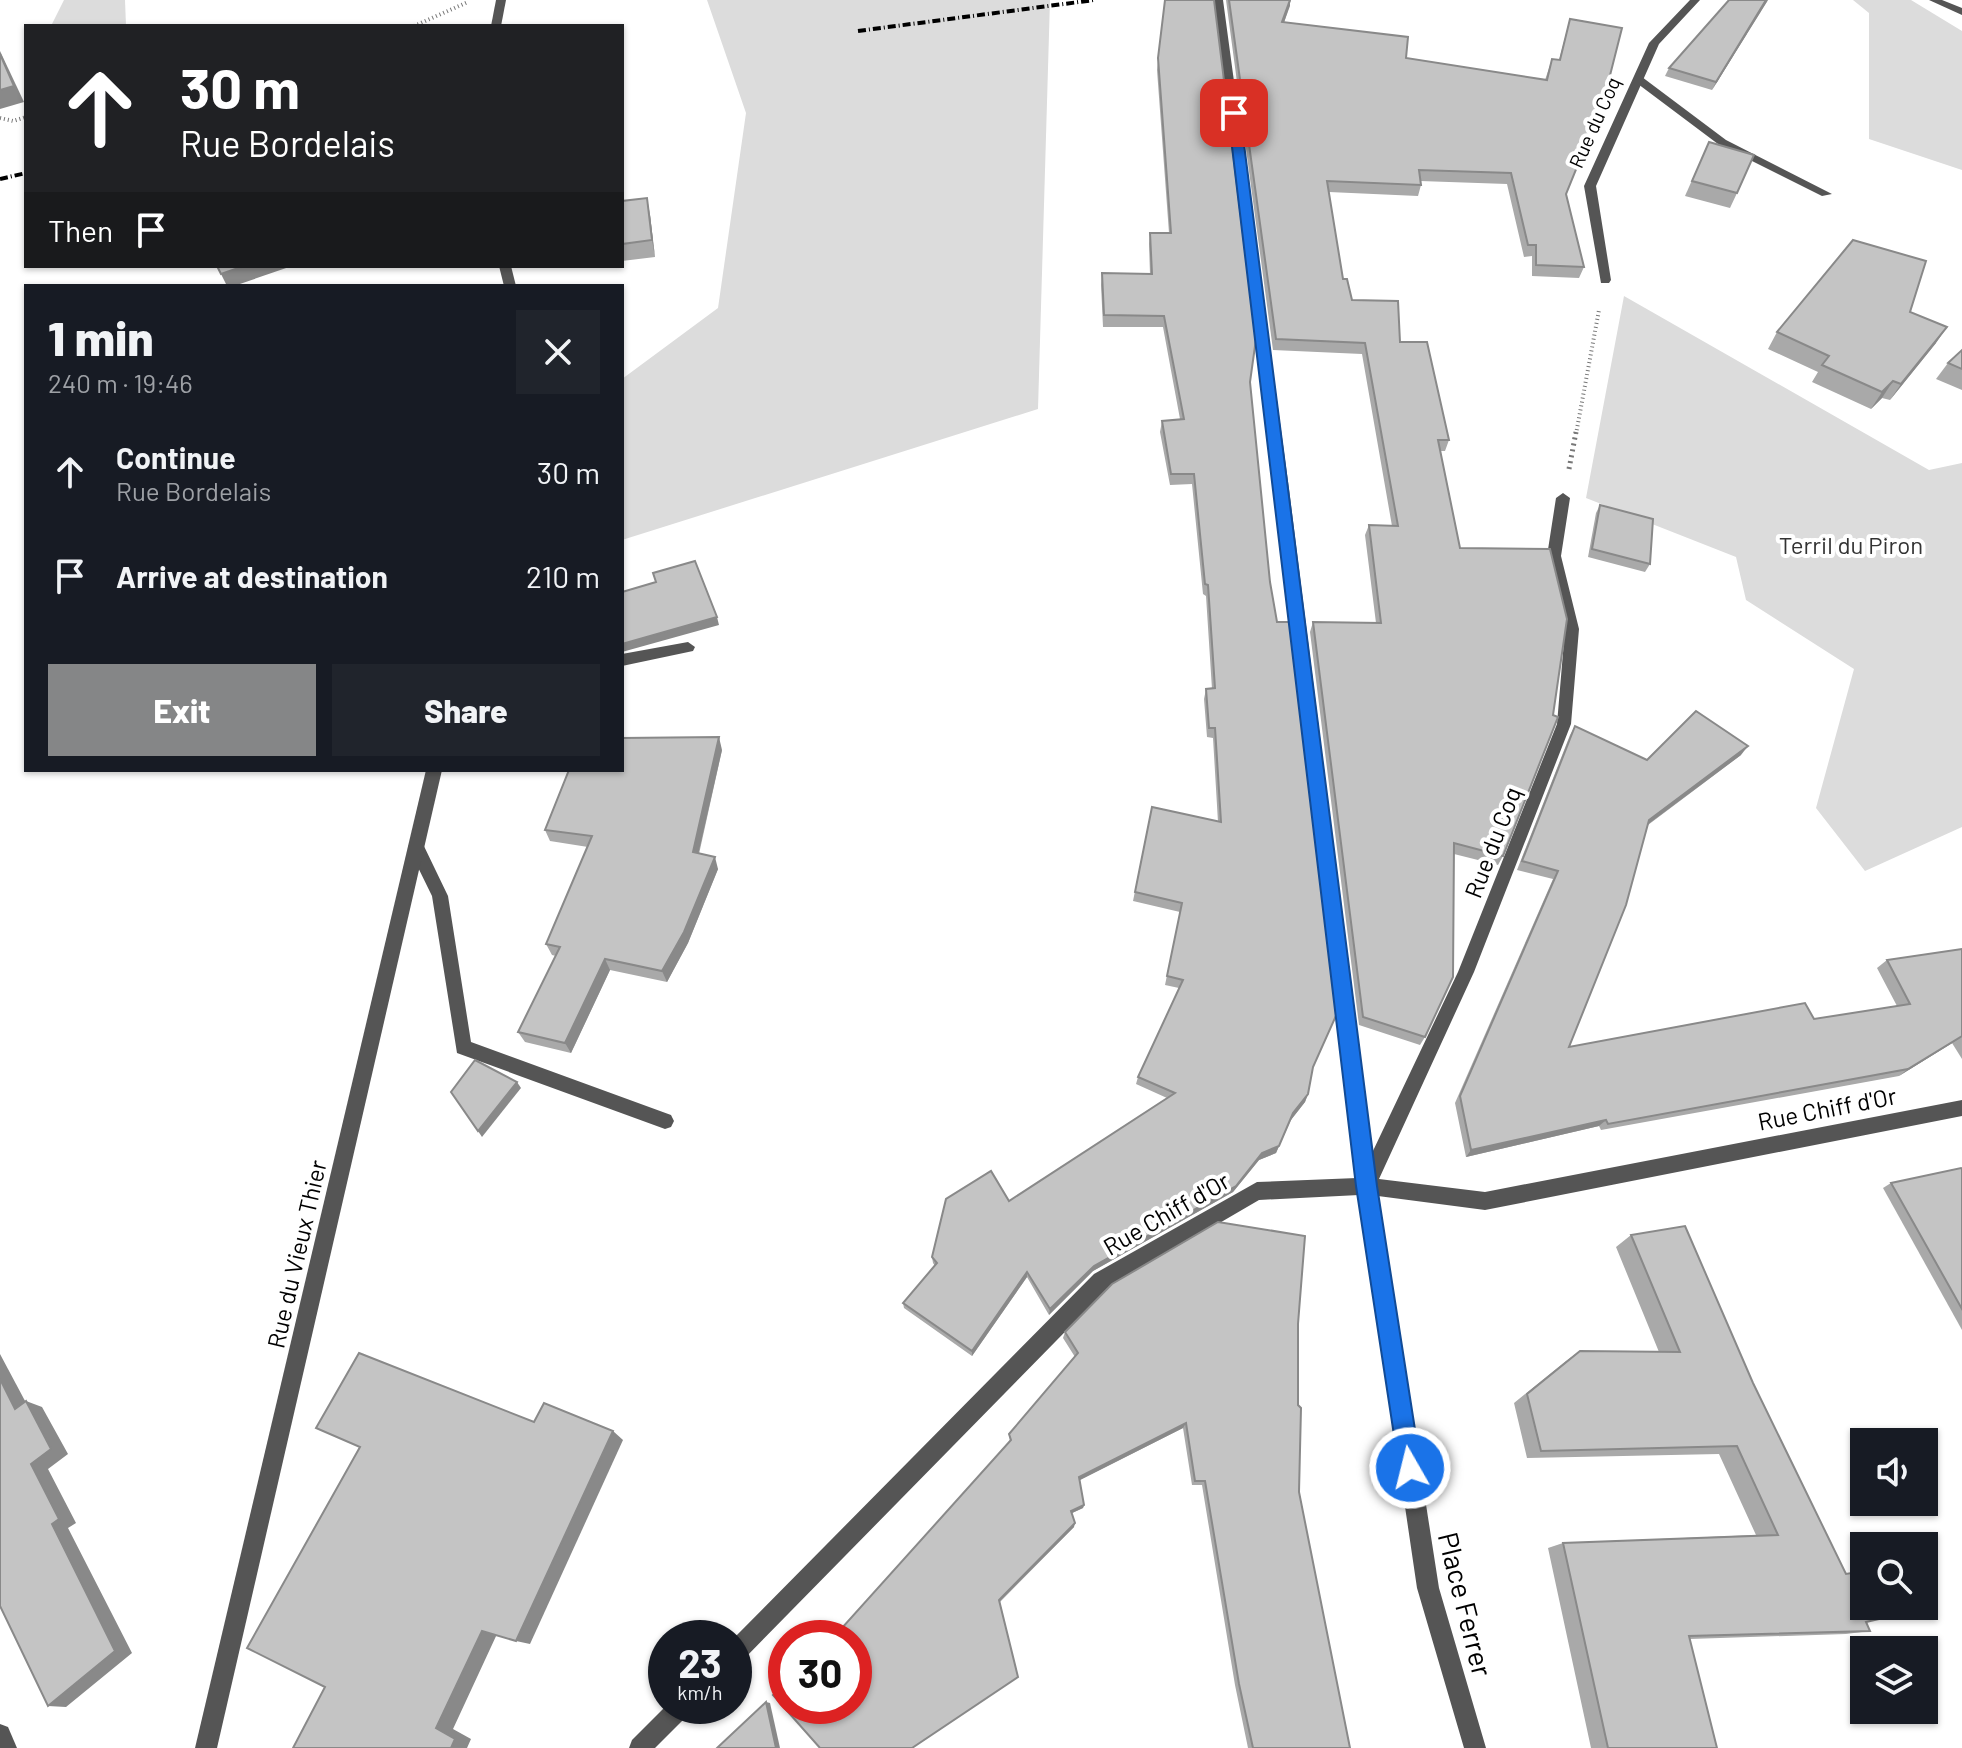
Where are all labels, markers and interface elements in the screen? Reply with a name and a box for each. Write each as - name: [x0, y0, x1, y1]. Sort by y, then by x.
- text: 30 m: [180, 53, 300, 120]
- icon: ahead: [48, 56, 152, 160]
- street label: Rue du Coq: [1563, 73, 1625, 171]
- pin: [1200, 79, 1268, 147]
- icon: arrive: [1212, 91, 1256, 135]
- text: Rue Bordelais: [180, 121, 395, 164]
- icon: arrive: [129, 208, 173, 252]
- text: Then: [48, 212, 113, 248]
- text: 1 min: [48, 308, 154, 366]
- button: close: [516, 310, 600, 394]
- text: 240 m · 19:46: [48, 367, 193, 398]
- text: Continue: [116, 439, 236, 475]
- icon: ahead: [48, 450, 92, 494]
- text: 30 m: [537, 454, 600, 490]
- text: Rue Bordelais: [116, 475, 271, 506]
- park label: Terril du Piron: [1779, 530, 1923, 559]
- icon: arrive: [48, 554, 92, 598]
- text: Arrive at destination: [116, 558, 388, 594]
- text: 210 m: [526, 558, 600, 594]
- button: Exit: [48, 664, 316, 756]
- button: Share: [332, 664, 600, 756]
- street label: Rue du Coq: [1458, 782, 1526, 902]
- street label: Rue Chiff d'Or: [1755, 1080, 1899, 1136]
- street label: Rue du Vieux Thier: [260, 1157, 332, 1351]
- street label: Rue Chiff d'Or: [1098, 1165, 1234, 1261]
- position arrow: [1368, 1426, 1452, 1510]
- map controls: [1850, 1428, 1938, 1724]
- button: sound: [1850, 1428, 1938, 1516]
- street label: Place Ferrer: [1432, 1528, 1500, 1680]
- button: search: [1850, 1532, 1938, 1620]
- speed limit sign: 30: [768, 1620, 872, 1724]
- button: layers: [1850, 1636, 1938, 1724]
- text: 23: [678, 1638, 722, 1686]
- text: km/h: [677, 1680, 723, 1704]

